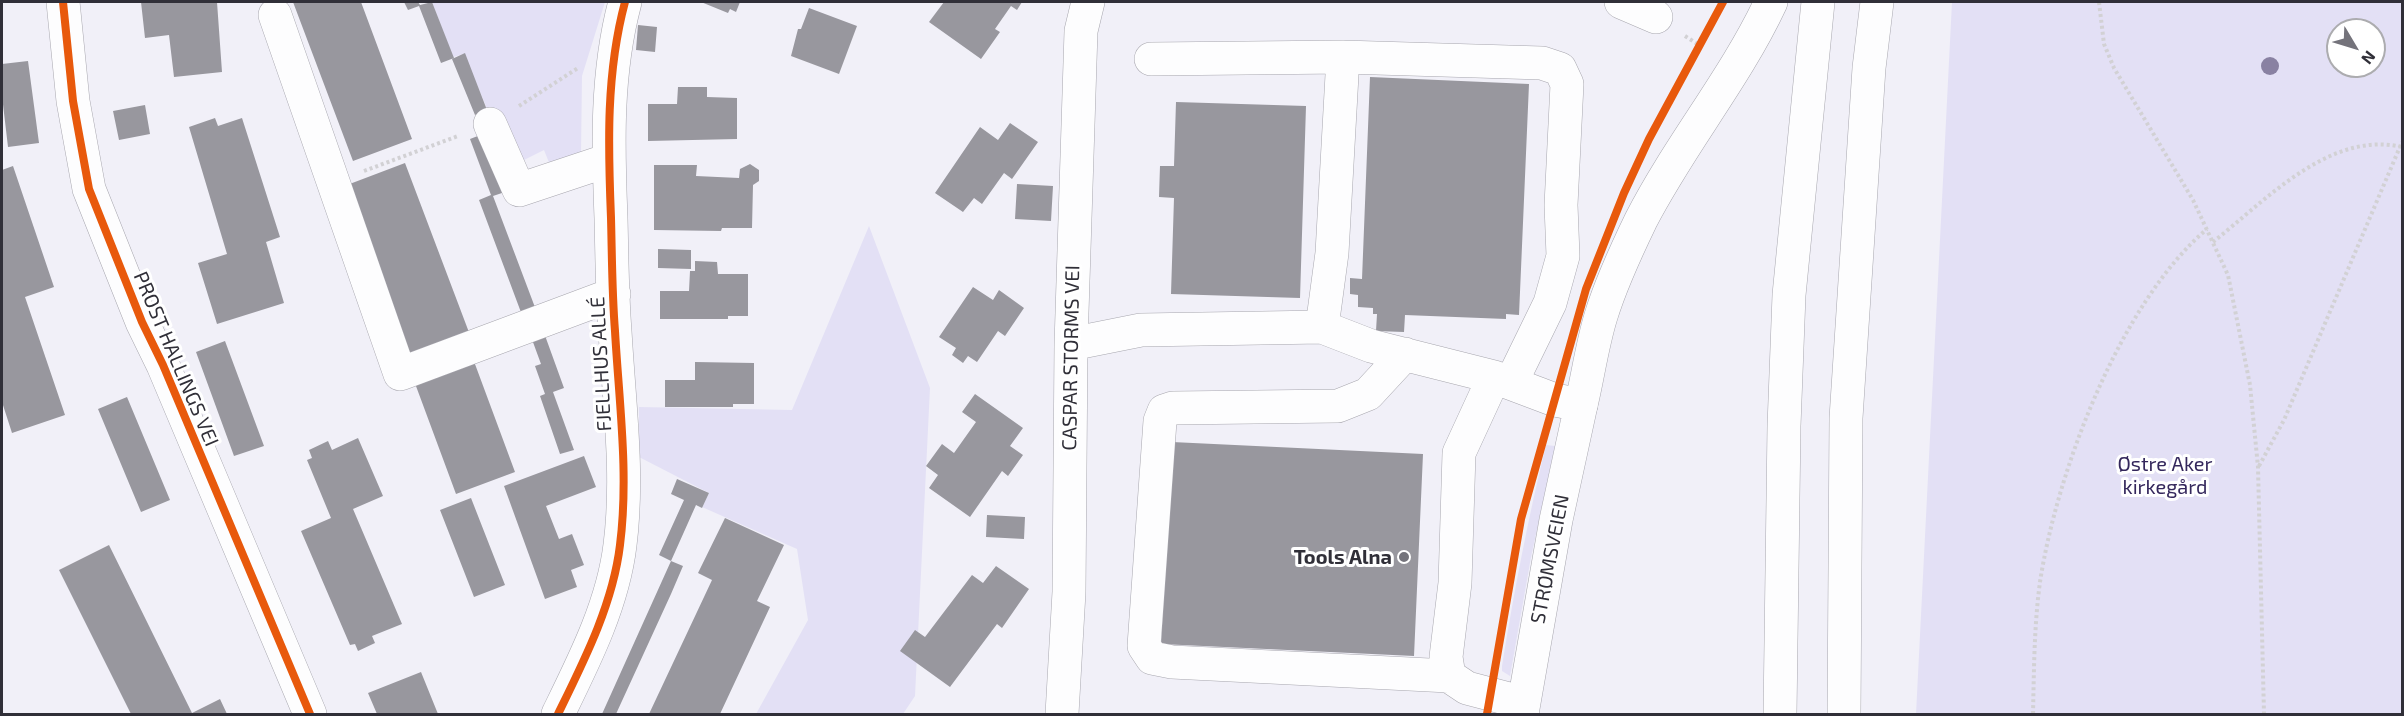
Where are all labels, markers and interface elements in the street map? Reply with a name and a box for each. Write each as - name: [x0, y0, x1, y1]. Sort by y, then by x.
- north arrow: [2326, 18, 2386, 78]
- text: N: [2358, 48, 2380, 69]
- street label: CASPAR STORMS VEI: [1057, 265, 1085, 451]
- street label: PROST HALLINGS VEI: [128, 268, 224, 450]
- street label: FJELLHUS ALLÉ: [585, 296, 617, 432]
- park label: Østre Aker kirkegård: [2117, 452, 2213, 499]
- street label: STRØMSVEIEN: [1526, 492, 1574, 626]
- place label: Tools Alna: [1294, 545, 1392, 569]
- marker: Tools Alna: [1397, 550, 1411, 564]

